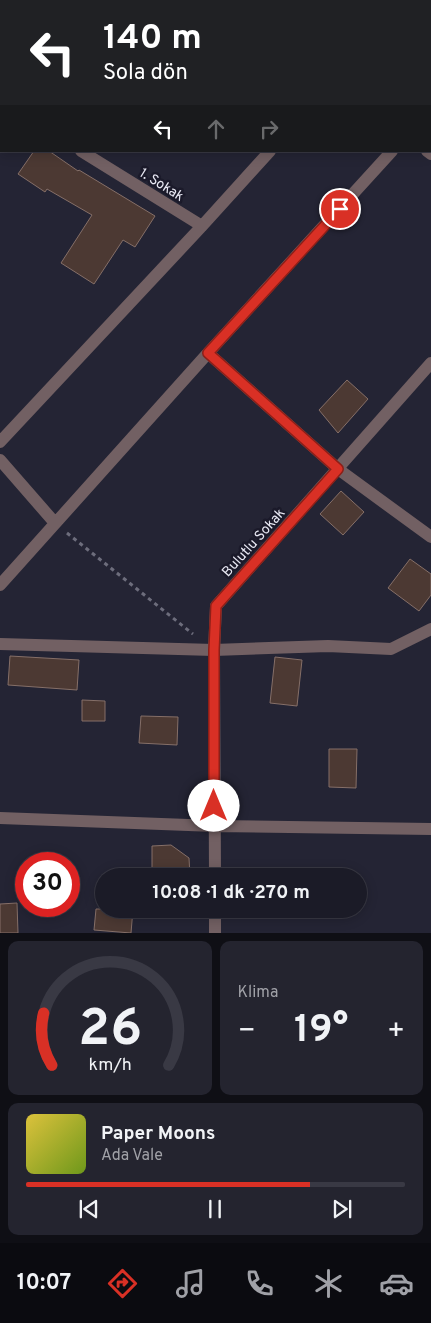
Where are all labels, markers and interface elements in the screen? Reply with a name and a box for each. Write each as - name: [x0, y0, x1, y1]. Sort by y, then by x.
- text: 140 m: [103, 17, 202, 61]
- icon: left: [20, 20, 85, 85]
- text: Sola dön: [103, 60, 188, 87]
- icon: left: [149, 115, 177, 143]
- icon: ahead: [202, 115, 230, 143]
- icon: right: [255, 115, 283, 143]
- street label: 1. Sokak: [136, 165, 187, 206]
- pin: [319, 188, 361, 230]
- icon: arrive: [326, 195, 354, 223]
- street label: Bulutlu Sokak: [219, 505, 289, 581]
- position arrow: [187, 779, 239, 831]
- speed limit sign: 30: [15, 852, 80, 917]
- text: 10:08 · 1 dk · 270 m: [152, 881, 310, 905]
- text: Klima: [238, 983, 278, 1003]
- text: 26: [78, 998, 142, 1064]
- text: 19°: [294, 1007, 348, 1056]
- text: −: [238, 1014, 256, 1050]
- text: +: [387, 1014, 405, 1050]
- text: km/h: [88, 1054, 131, 1077]
- text: Paper Moons: [101, 1122, 215, 1146]
- text: Ada Vale: [101, 1146, 163, 1166]
- icon: previous: [75, 1195, 103, 1223]
- icon: pause: [201, 1195, 229, 1223]
- icon: next: [328, 1195, 356, 1223]
- icon: directions: [105, 1266, 140, 1301]
- icon: music: [173, 1266, 208, 1301]
- icon: phone: [242, 1266, 277, 1301]
- icon: climate: [311, 1266, 346, 1301]
- icon: car: [379, 1266, 414, 1301]
- text: 10:07: [17, 1270, 71, 1297]

